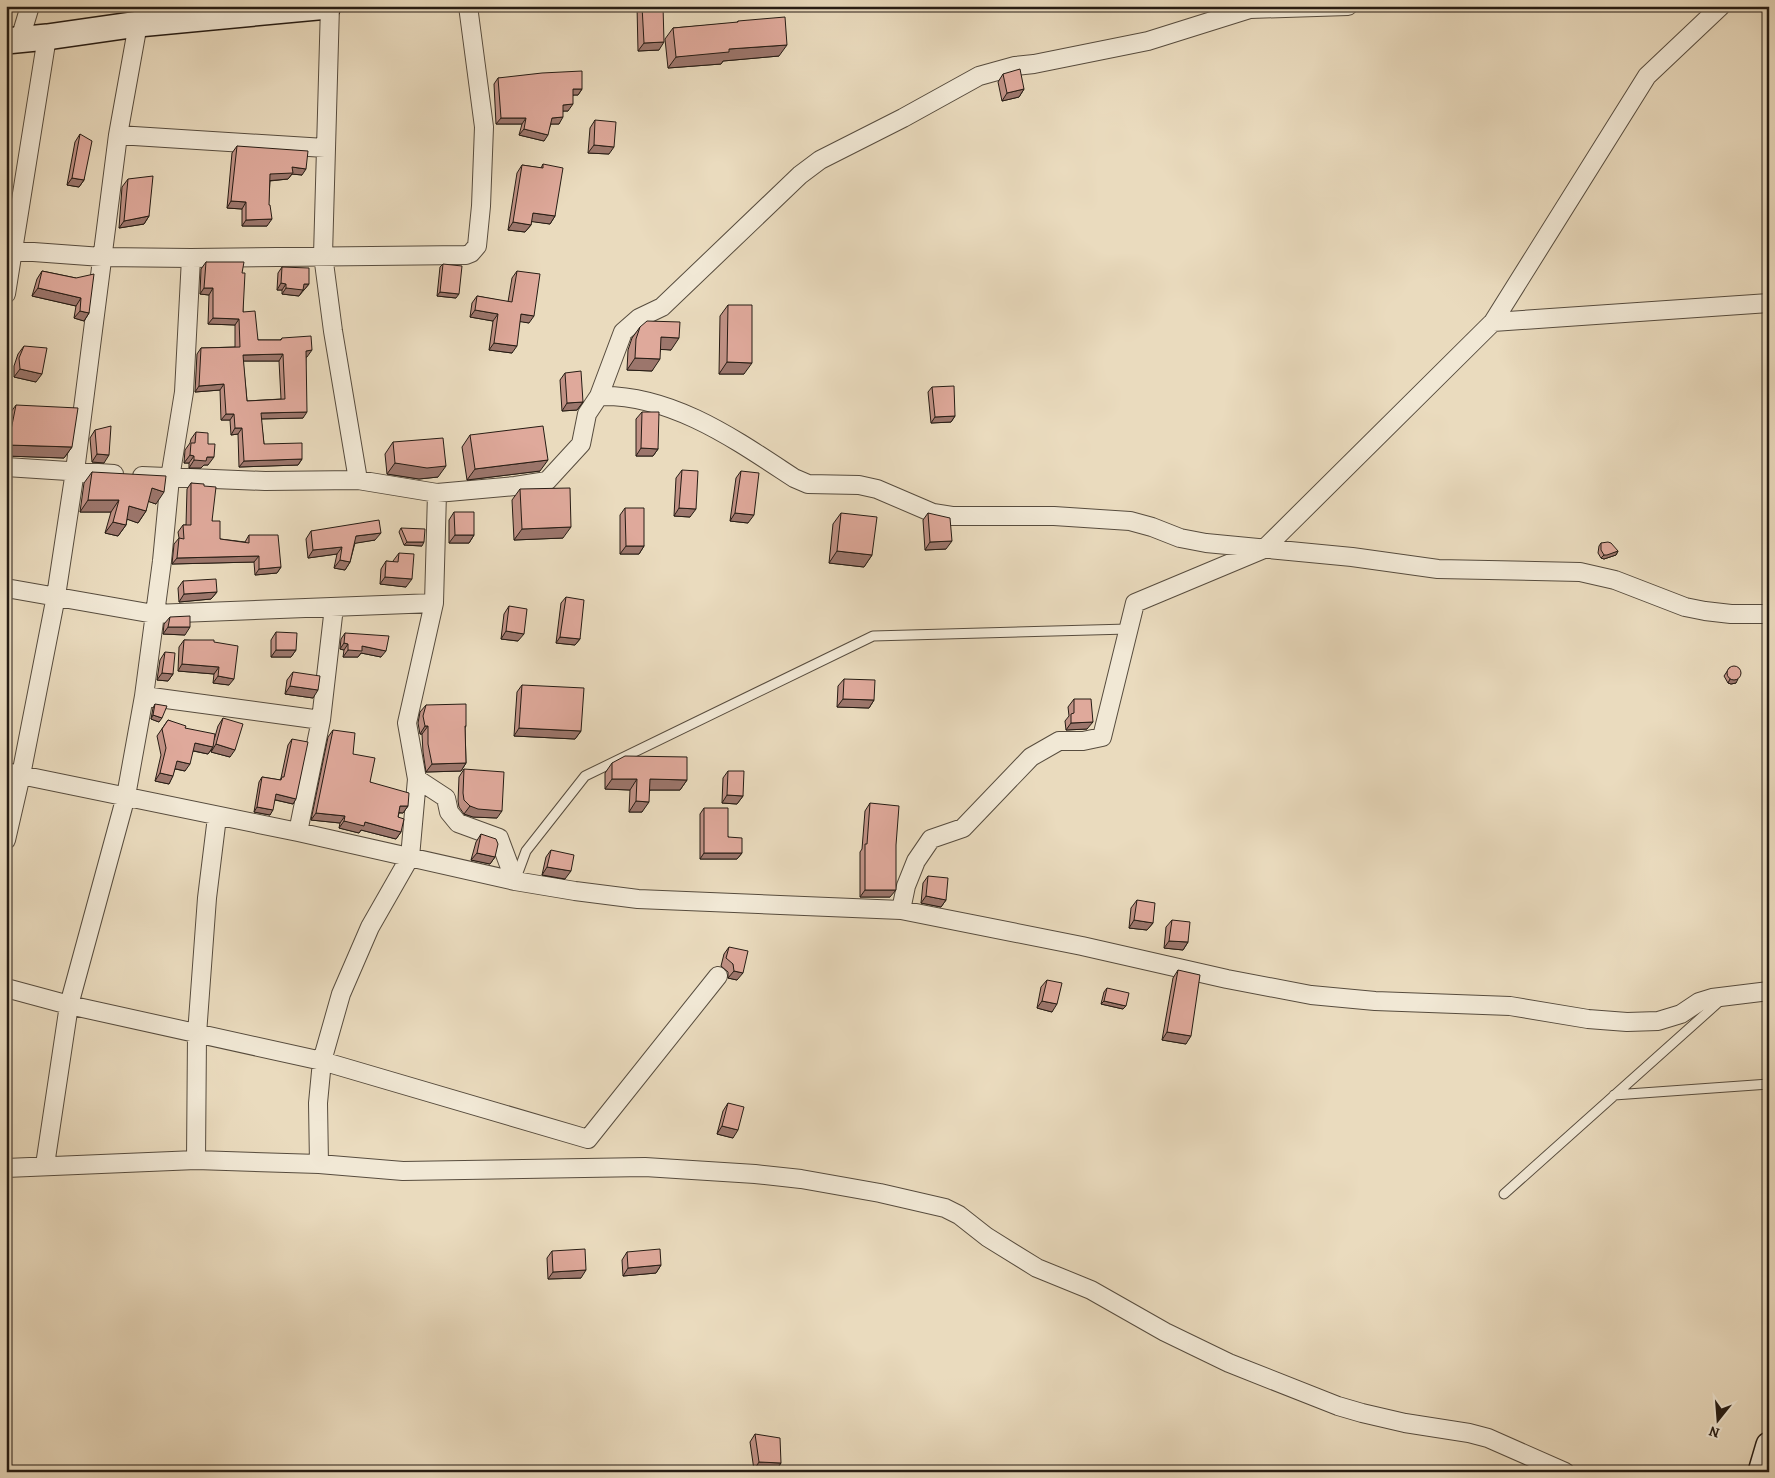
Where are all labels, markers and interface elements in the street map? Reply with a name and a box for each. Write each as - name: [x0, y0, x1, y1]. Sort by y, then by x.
- north arrow: [1692, 1396, 1742, 1446]
- text: N: [1707, 1421, 1722, 1443]

